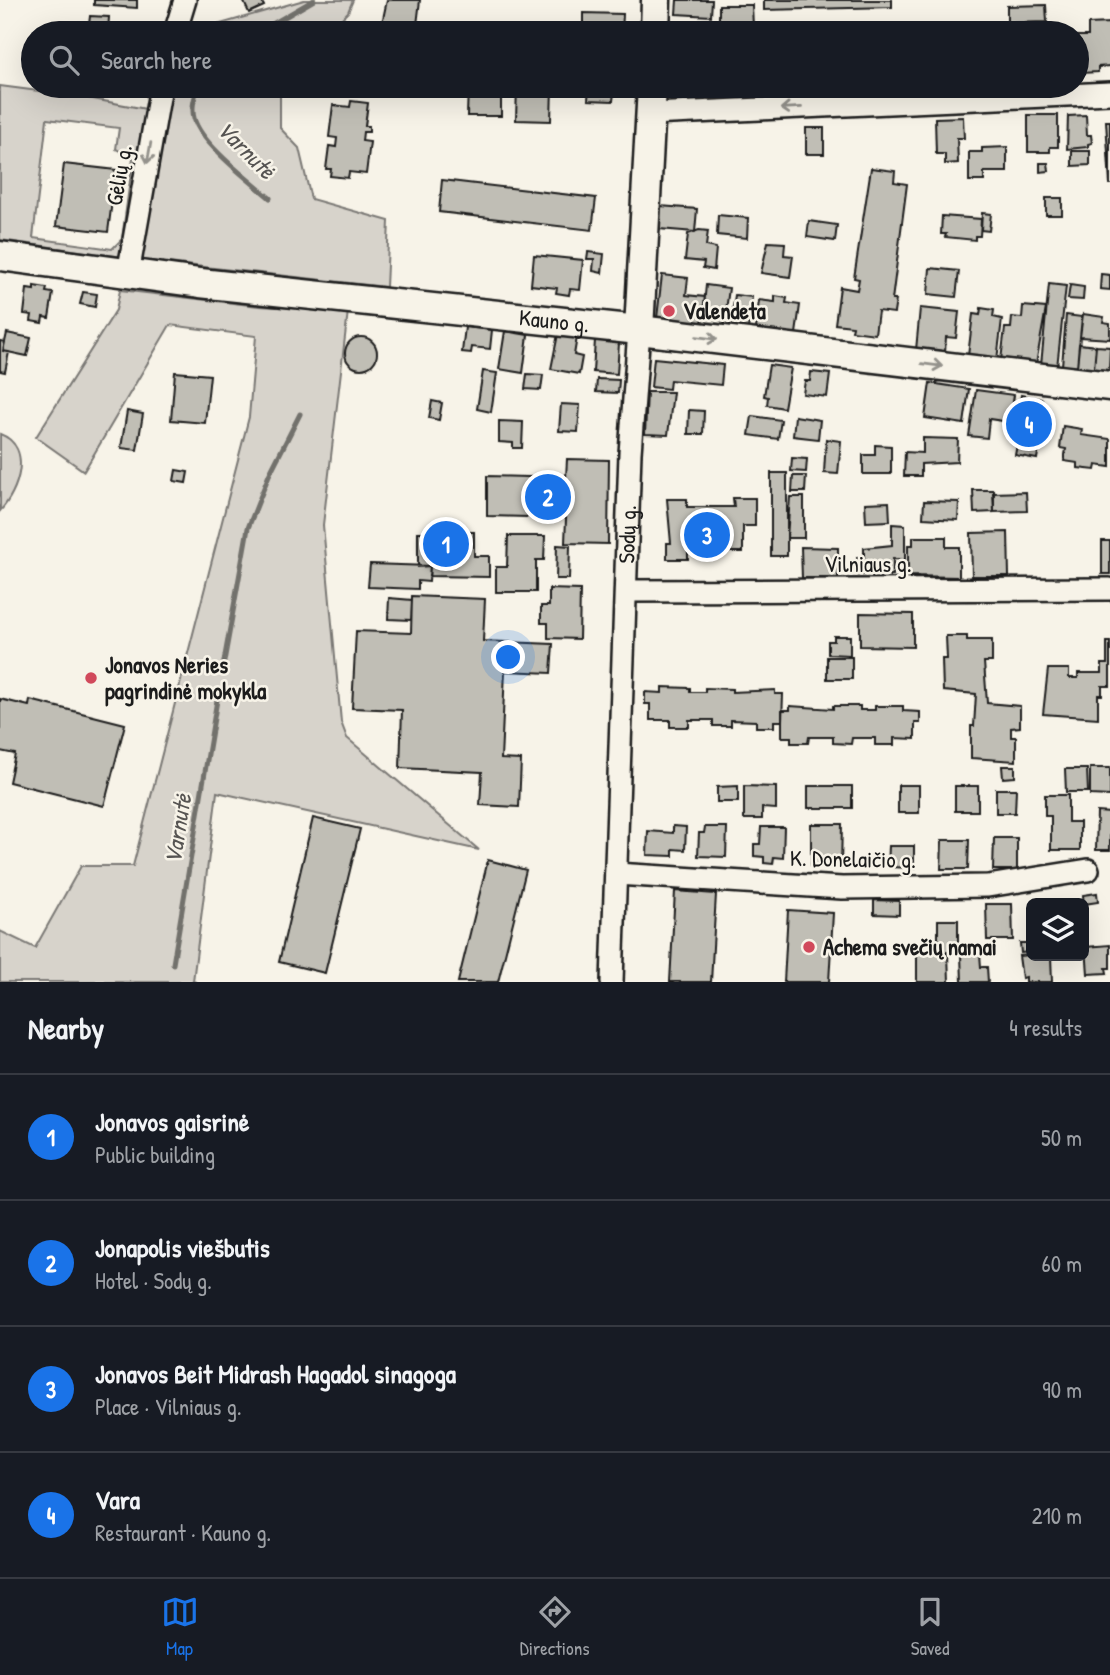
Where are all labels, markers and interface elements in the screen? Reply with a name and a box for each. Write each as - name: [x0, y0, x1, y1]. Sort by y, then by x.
- search box: [21, 21, 1089, 98]
- icon: search: [45, 41, 83, 79]
- text: Search here: [101, 42, 212, 77]
- one-way arrow: [780, 101, 803, 114]
- water label: Varnutė: [211, 113, 284, 187]
- one-way arrow: [142, 141, 156, 164]
- street label: Gėlių g.: [98, 142, 139, 208]
- place label: Valendeta: [683, 295, 766, 326]
- street label: Kauno g.: [518, 301, 591, 340]
- marker: Valendeta: [661, 303, 677, 319]
- one-way arrow: [695, 332, 717, 345]
- one-way arrow: [921, 359, 943, 372]
- pin: 4: [1006, 398, 1052, 450]
- pin: 2: [525, 471, 571, 523]
- street label: Sodų g.: [610, 504, 643, 564]
- pin: 3: [684, 509, 730, 561]
- pin: 1: [423, 518, 469, 570]
- street label: Vilniaus g.: [824, 548, 912, 579]
- your location: [491, 640, 525, 674]
- place label: Jonavos Neries pagrindinė mokykla: [105, 649, 266, 707]
- marker: Jonavos Neries pagrindinė mokykla: [83, 670, 99, 686]
- water label: Varnutė: [156, 790, 199, 866]
- street label: K. Donelaičio g.: [790, 842, 916, 875]
- map controls: [1026, 898, 1089, 961]
- button: layers: [1026, 898, 1089, 961]
- place label: Achema svečių namai: [823, 931, 997, 962]
- marker: Achema svečių namai: [801, 939, 817, 955]
- text: Nearby: [28, 1008, 104, 1048]
- text: 4 results: [1009, 1012, 1082, 1043]
- text: Jonavos gaisrinė: [95, 1104, 249, 1139]
- text: 1: [47, 1122, 55, 1153]
- text: 50 m: [1041, 1122, 1082, 1153]
- text: Public building: [95, 1139, 215, 1170]
- text: Jonapolis viešbutis: [95, 1230, 270, 1265]
- text: 2: [46, 1248, 56, 1279]
- text: 60 m: [1042, 1248, 1082, 1279]
- text: Hotel · Sodų g.: [95, 1265, 212, 1296]
- text: Jonavos Beit Midrash Hagadol sinagoga: [95, 1356, 456, 1391]
- text: 3: [46, 1374, 56, 1405]
- text: 90 m: [1042, 1374, 1082, 1405]
- text: Place · Vilniaus g.: [95, 1391, 242, 1422]
- text: Vara: [95, 1482, 140, 1517]
- text: 4: [47, 1500, 55, 1531]
- text: 210 m: [1032, 1500, 1082, 1531]
- text: Restaurant · Kauno g.: [95, 1517, 271, 1548]
- tab: Map: [161, 1593, 199, 1661]
- tab: Directions: [520, 1593, 590, 1661]
- tab: Saved: [911, 1593, 949, 1661]

